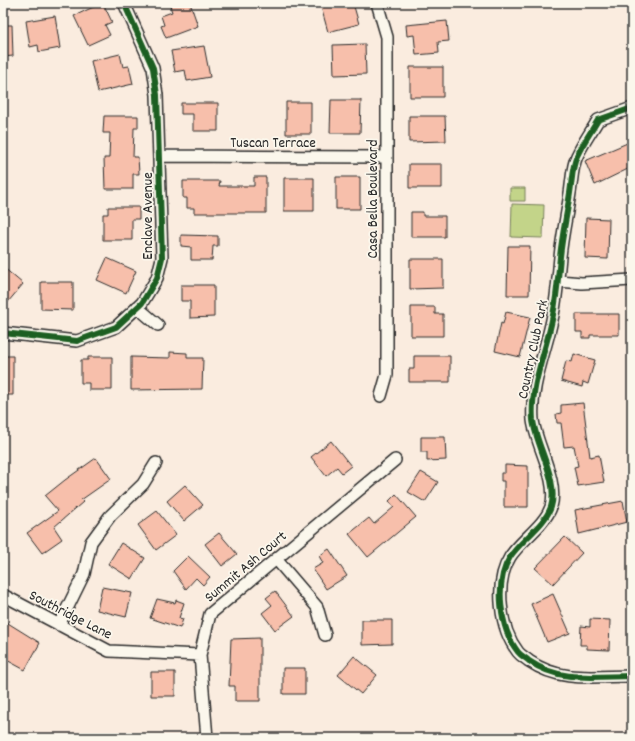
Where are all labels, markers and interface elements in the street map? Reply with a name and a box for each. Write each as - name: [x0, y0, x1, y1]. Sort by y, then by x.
- street label: Tuscan Terrace: [230, 133, 316, 155]
- street label: Casa Bella Boulevard: [363, 140, 385, 258]
- street label: Enclave Avenue: [138, 172, 160, 260]
- street label: Country Club Park: [513, 298, 555, 401]
- street label: Summit Ash Court: [200, 526, 293, 609]
- street label: Southridge Lane: [25, 585, 116, 646]

